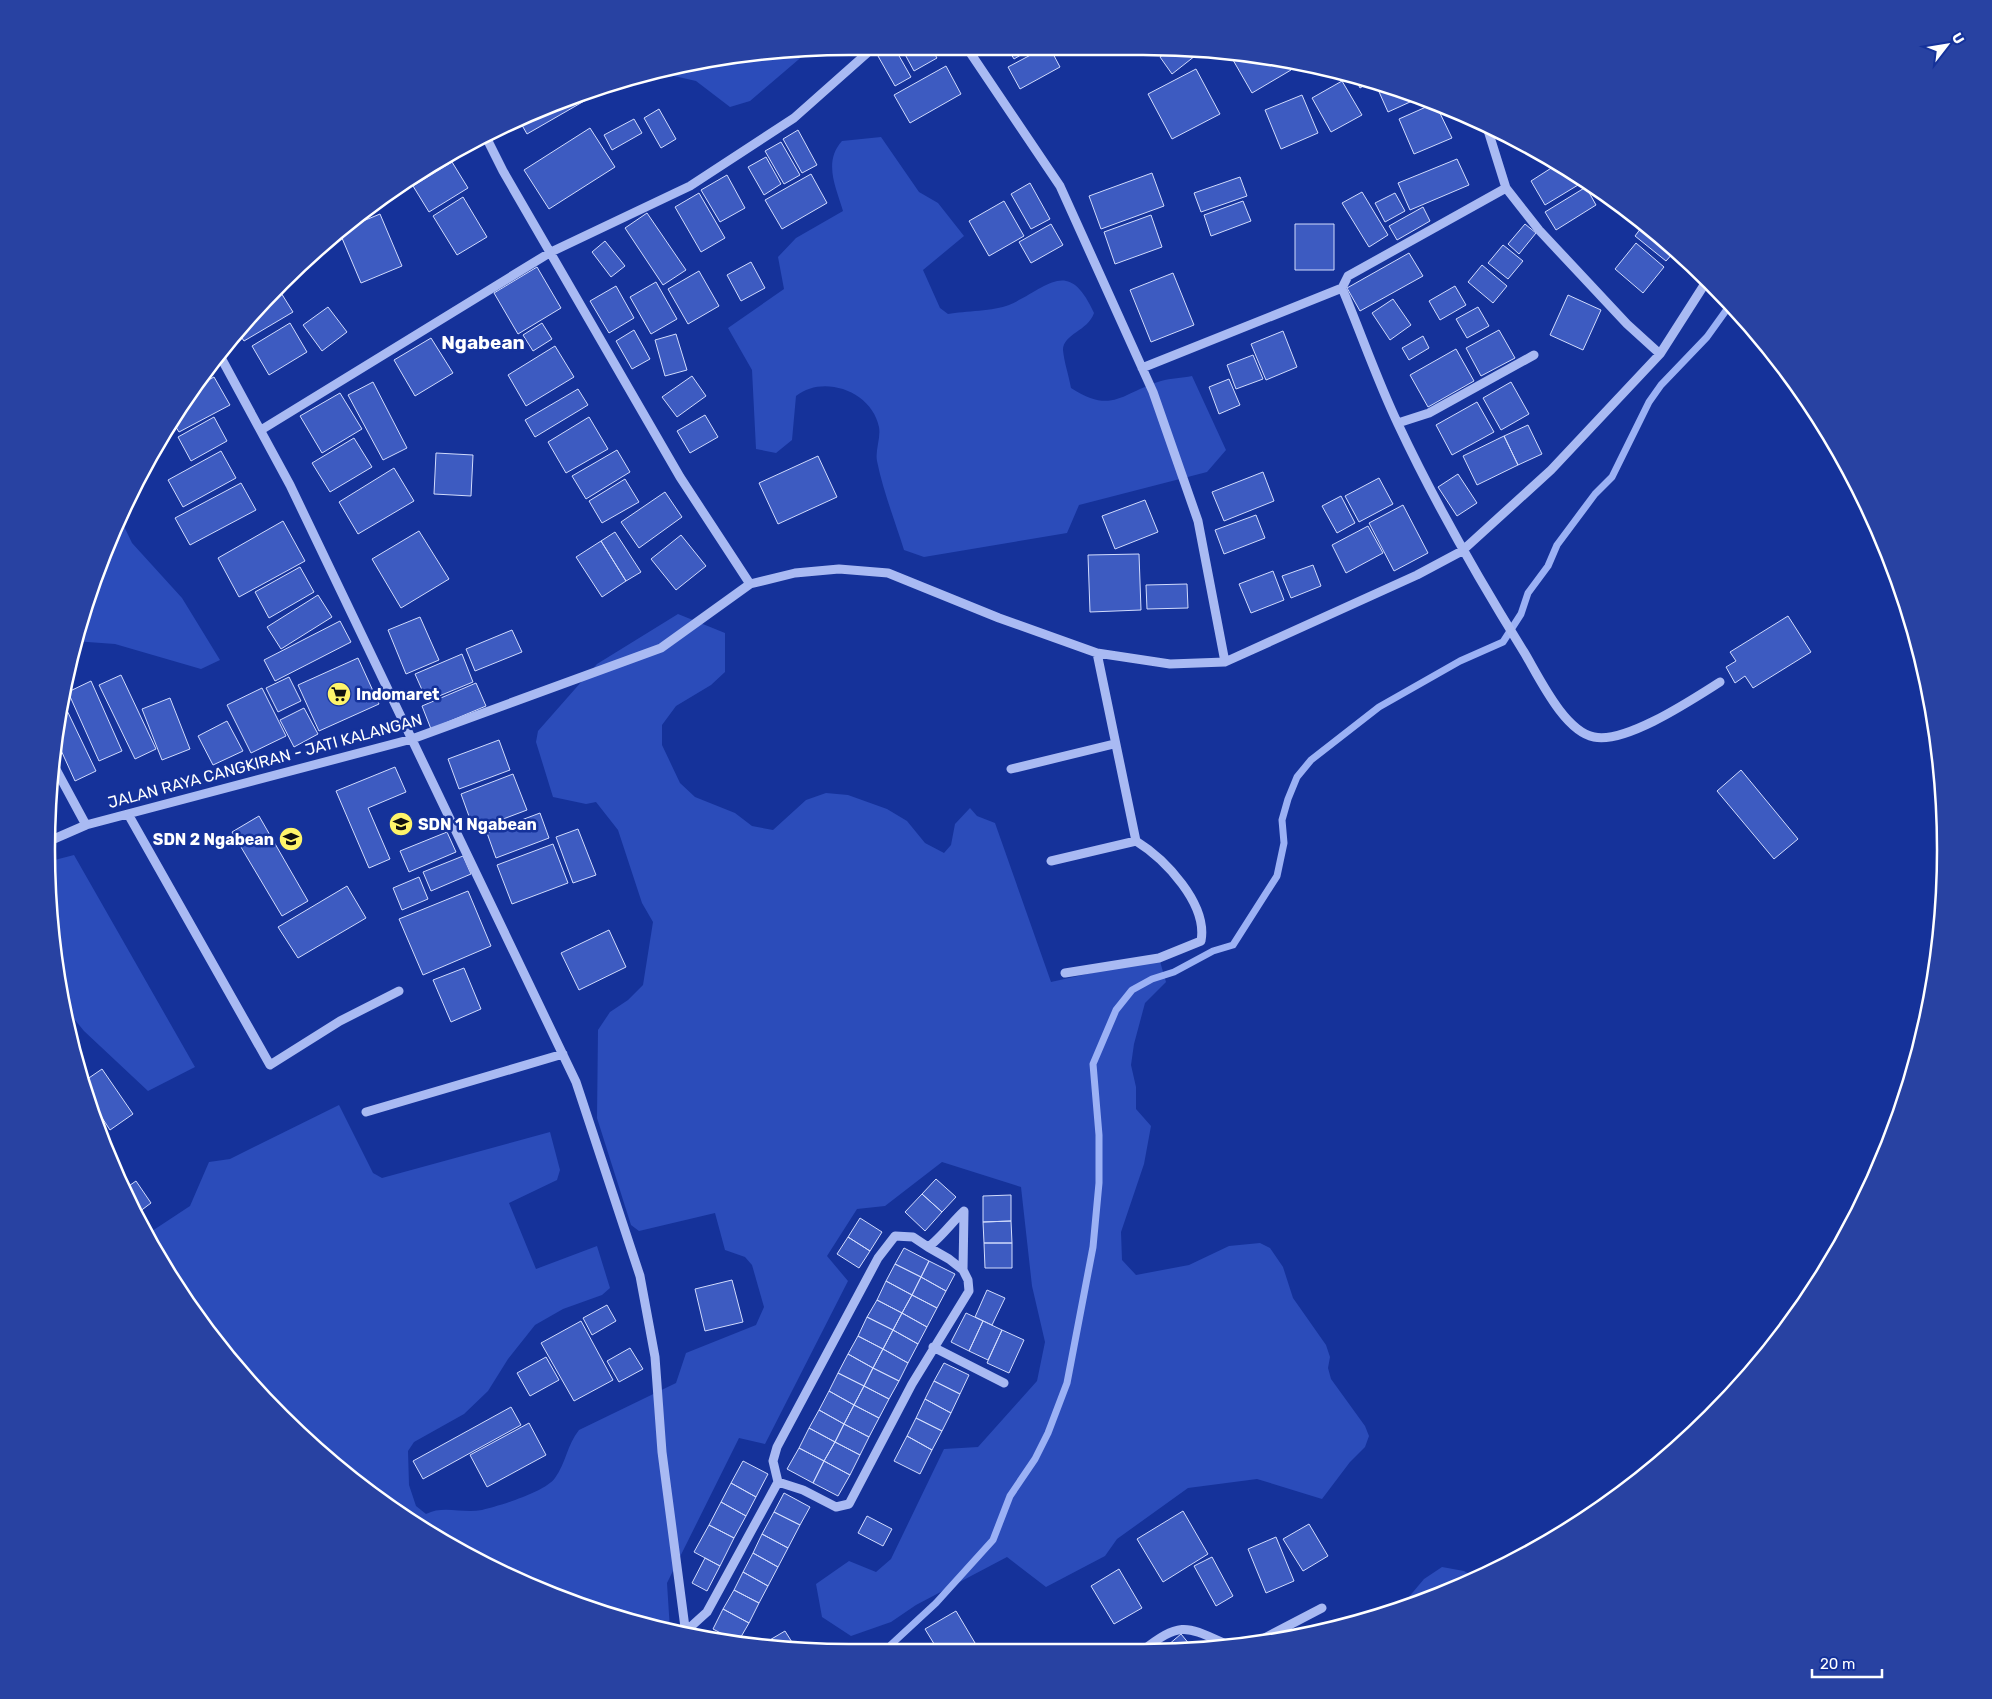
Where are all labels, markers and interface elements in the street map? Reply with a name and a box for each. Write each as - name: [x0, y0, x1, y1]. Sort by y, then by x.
- north arrow: [1922, 20, 1972, 70]
- text: U: [1948, 30, 1968, 47]
- district label: Ngabean: [441, 331, 525, 354]
- supermarket icon: Indomaret: [326, 681, 352, 707]
- place label: Indomaret: [356, 685, 440, 704]
- street label: JALAN RAYA CANGKIRAN - JATI KALANGAN: [106, 710, 424, 812]
- school or university icon: SDN 1 Ngabean: [388, 811, 414, 837]
- place label: SDN 1 Ngabean: [418, 815, 537, 834]
- school or university icon: SDN 2 Ngabean: [278, 826, 304, 852]
- place label: SDN 2 Ngabean: [153, 830, 274, 849]
- scale bar: [1812, 1646, 1882, 1678]
- text: 20 m: [1820, 1655, 1855, 1673]

